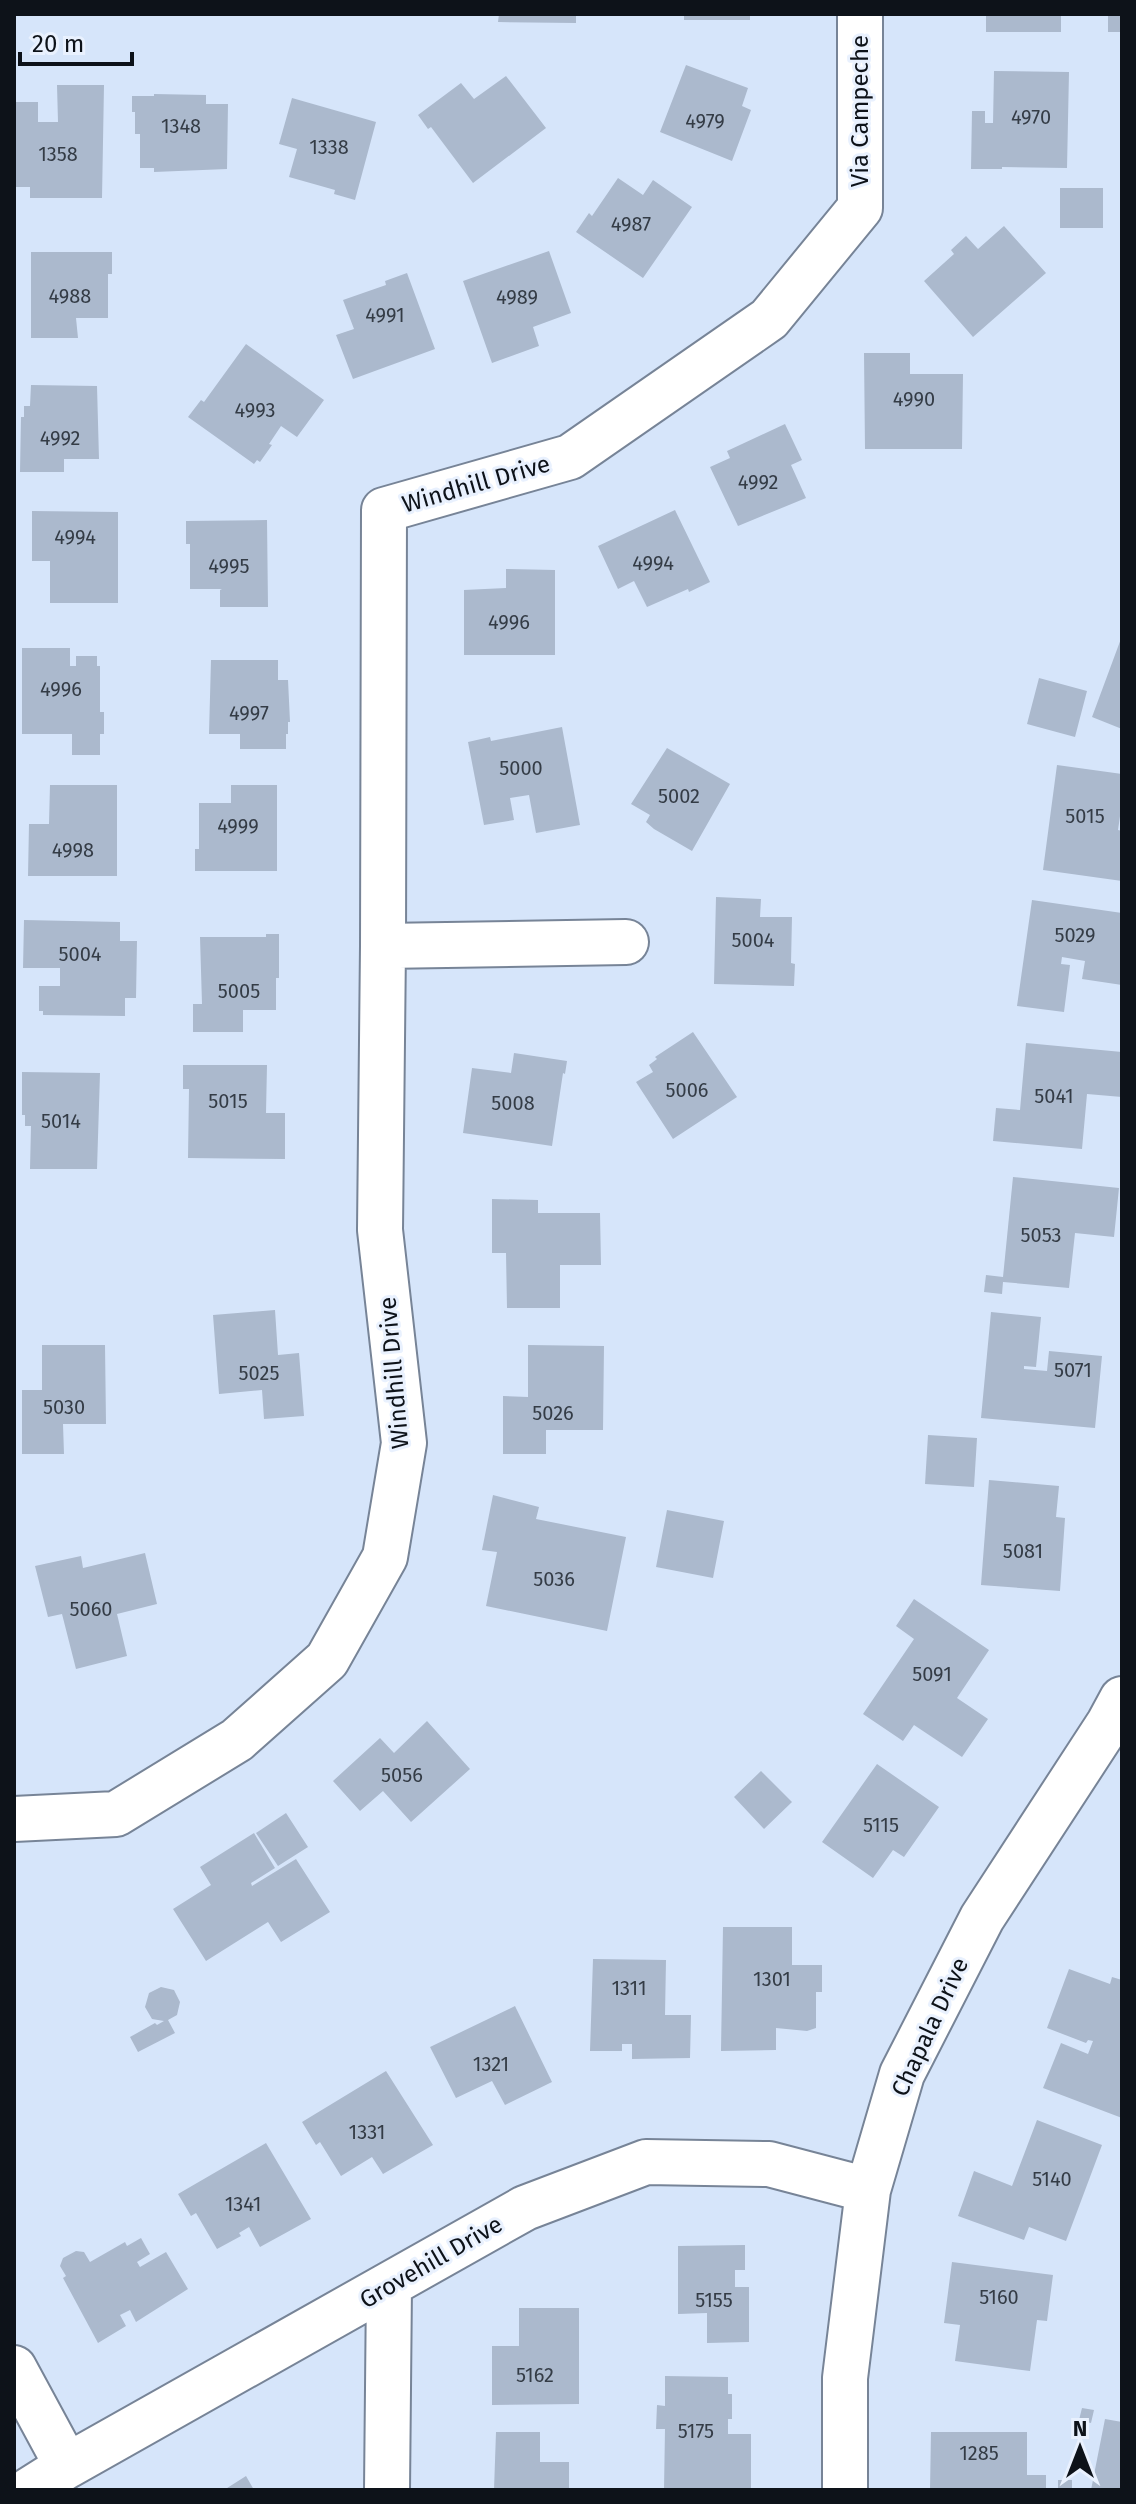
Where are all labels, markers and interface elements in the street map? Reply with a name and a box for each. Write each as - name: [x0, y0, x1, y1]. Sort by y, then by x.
- scale bar: [20, 16, 132, 66]
- text: 20 m: [32, 30, 84, 58]
- street label: Via Campeche: [846, 35, 874, 187]
- house number: 4970: [1011, 105, 1051, 129]
- house number: 4979: [685, 109, 725, 133]
- house number: 1348: [161, 114, 201, 138]
- house number: 1338: [309, 135, 349, 159]
- house number: 1358: [38, 142, 78, 166]
- house number: 4987: [611, 212, 651, 236]
- house number: 4988: [49, 284, 91, 308]
- house number: 4989: [496, 285, 538, 309]
- house number: 4991: [365, 303, 405, 327]
- house number: 4990: [893, 387, 935, 411]
- house number: 4993: [235, 398, 275, 422]
- house number: 4992: [40, 426, 80, 450]
- street label: Windhill Drive: [399, 450, 553, 518]
- house number: 4992: [738, 470, 778, 494]
- house number: 4994: [54, 525, 96, 549]
- house number: 4994: [632, 551, 674, 575]
- house number: 4995: [208, 554, 250, 578]
- house number: 4996: [488, 610, 530, 634]
- house number: 4996: [40, 677, 82, 701]
- house number: 4997: [229, 701, 269, 725]
- house number: 5000: [499, 756, 543, 780]
- house number: 5002: [658, 784, 700, 808]
- house number: 5015: [1065, 804, 1105, 828]
- house number: 4999: [217, 814, 259, 838]
- house number: 4998: [52, 838, 94, 862]
- house number: 5029: [1054, 923, 1096, 947]
- house number: 5004: [732, 928, 775, 952]
- house number: 5004: [59, 942, 102, 966]
- house number: 5005: [218, 979, 260, 1003]
- house number: 5006: [666, 1078, 709, 1102]
- house number: 5041: [1034, 1084, 1074, 1108]
- house number: 5015: [208, 1089, 248, 1113]
- house number: 5008: [491, 1091, 535, 1115]
- house number: 5014: [41, 1109, 81, 1133]
- house number: 5053: [1020, 1223, 1062, 1247]
- street label: Windhill Drive: [373, 1296, 415, 1450]
- house number: 5071: [1054, 1358, 1092, 1382]
- house number: 5025: [239, 1361, 279, 1385]
- house number: 5030: [43, 1395, 85, 1419]
- house number: 5026: [532, 1401, 574, 1425]
- house number: 5081: [1003, 1539, 1043, 1563]
- house number: 5036: [533, 1567, 575, 1591]
- house number: 5060: [70, 1597, 113, 1621]
- house number: 5091: [912, 1662, 952, 1686]
- house number: 5056: [381, 1763, 423, 1787]
- house number: 5115: [863, 1813, 899, 1837]
- street label: Chapala Drive: [886, 1953, 974, 2101]
- house number: 1301: [753, 1967, 791, 1991]
- house number: 1311: [611, 1976, 647, 2000]
- house number: 1321: [473, 2052, 509, 2076]
- house number: 1331: [349, 2120, 385, 2144]
- house number: 5140: [1032, 2167, 1072, 2191]
- house number: 1341: [225, 2192, 261, 2216]
- street label: Grovehill Drive: [355, 2210, 507, 2314]
- house number: 5160: [979, 2285, 1019, 2309]
- house number: 5155: [695, 2288, 733, 2312]
- house number: 5162: [516, 2363, 554, 2387]
- north arrow: [1040, 2408, 1120, 2488]
- text: N: [1073, 2415, 1087, 2442]
- house number: 5175: [678, 2419, 714, 2443]
- house number: 1285: [959, 2441, 999, 2465]

